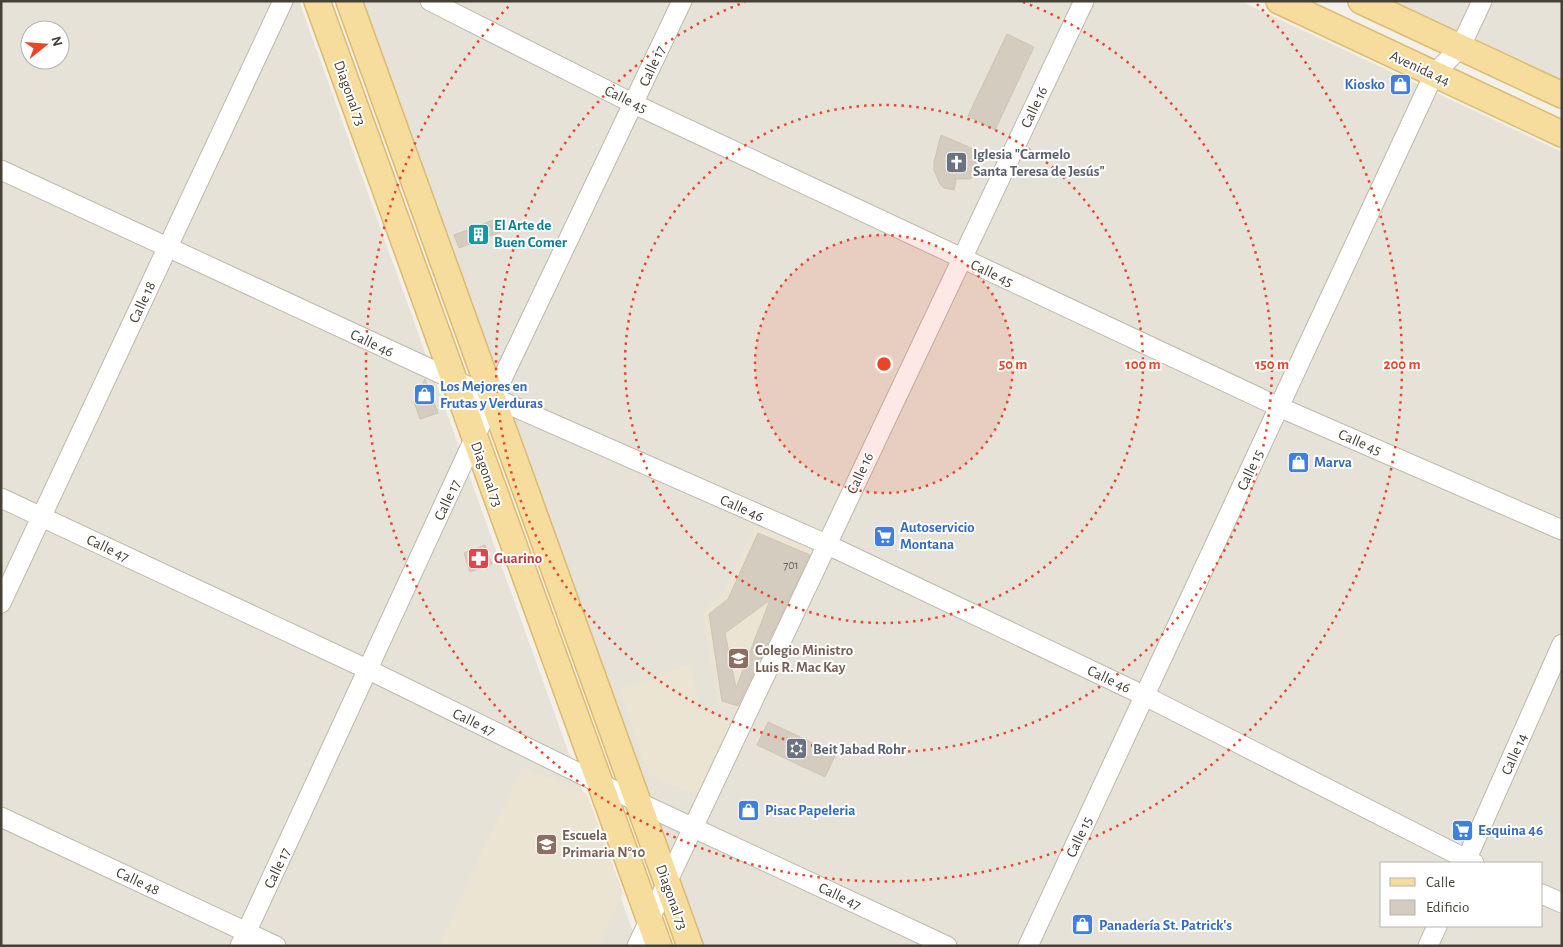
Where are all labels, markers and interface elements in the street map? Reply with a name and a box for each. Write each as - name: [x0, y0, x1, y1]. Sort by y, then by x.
- north arrow: [20, 20, 70, 70]
- text: N: [48, 35, 65, 48]
- street label: Calle 17: [637, 44, 668, 89]
- street label: Avenida 44: [1387, 48, 1452, 89]
- street label: Diagonal 73: [331, 59, 368, 128]
- shop icon: Kiosko: [1389, 72, 1413, 96]
- place label: Kiosko: [1345, 77, 1385, 92]
- street label: Calle 45: [602, 83, 649, 116]
- street label: Calle 16: [1018, 84, 1050, 130]
- place label: Iglesia "Carmelo Santa Teresa de Jesús": [973, 147, 1105, 179]
- church icon: Iglesia "Carmelo Santa Teresa de Jesús": [945, 151, 969, 175]
- place label: El Arte de Buen Comer: [494, 218, 568, 250]
- building icon: El Arte de Buen Comer: [466, 222, 490, 246]
- street label: Calle 45: [968, 257, 1015, 290]
- street label: Calle 18: [126, 279, 159, 325]
- street label: Calle 46: [348, 327, 396, 360]
- centre of rings: [875, 355, 893, 373]
- text: 50 m: [999, 357, 1027, 372]
- text: 100 m: [1125, 357, 1161, 372]
- text: 150 m: [1255, 357, 1289, 372]
- text: 200 m: [1383, 357, 1421, 372]
- place label: Los Mejores en Frutas y Verduras: [440, 379, 543, 411]
- shop icon: Los Mejores en Frutas y Verduras: [412, 383, 436, 407]
- street label: Calle 45: [1336, 427, 1383, 458]
- street label: Diagonal 73: [468, 440, 505, 509]
- street label: Calle 15: [1235, 448, 1266, 493]
- street label: Calle 16: [844, 450, 876, 496]
- shop icon: Marva: [1286, 450, 1310, 474]
- place label: Marva: [1314, 455, 1352, 470]
- street label: Calle 17: [432, 478, 463, 523]
- street label: Calle 46: [718, 492, 766, 525]
- place label: Autoservicio Montana: [900, 520, 975, 552]
- supermarket icon: Autoservicio Montana: [872, 524, 896, 548]
- street label: Calle 47: [84, 532, 131, 565]
- pharmacy icon: Guarino: [466, 546, 490, 570]
- place label: Guarino: [494, 551, 542, 566]
- house number: 701: [783, 559, 799, 571]
- place label: Colegio Ministro Luis R. Mac Kay: [755, 643, 853, 675]
- school or university icon: Colegio Ministro Luis R. Mac Kay: [727, 647, 751, 671]
- street label: Calle 46: [1085, 663, 1133, 696]
- street label: Calle 47: [450, 706, 497, 739]
- street label: Calle 14: [1499, 731, 1530, 777]
- synagogue icon: Beit Jabad Rohr: [785, 737, 809, 761]
- place label: Beit Jabad Rohr: [813, 742, 907, 757]
- shop icon: Pisac Papeleria: [737, 798, 761, 822]
- place label: Pisac Papeleria: [765, 803, 856, 818]
- street label: Calle 15: [1064, 815, 1095, 860]
- supermarket icon: Esquina 46: [1450, 818, 1474, 842]
- place label: Esquina 46: [1478, 823, 1543, 838]
- place label: Escuela Primaria N°10: [562, 828, 645, 860]
- school or university icon: Escuela Primaria N°10: [534, 832, 558, 856]
- street label: Calle 17: [262, 846, 293, 891]
- legend: [1380, 862, 1543, 927]
- street label: Diagonal 73: [653, 863, 690, 932]
- street label: Calle 48: [114, 865, 162, 898]
- text: Calle: [1426, 875, 1455, 890]
- street label: Calle 47: [816, 880, 863, 913]
- text: Edificio: [1426, 900, 1469, 915]
- shop icon: Panadería St. Patrick's: [1071, 913, 1095, 937]
- place label: Panadería St. Patrick's: [1099, 918, 1232, 933]

